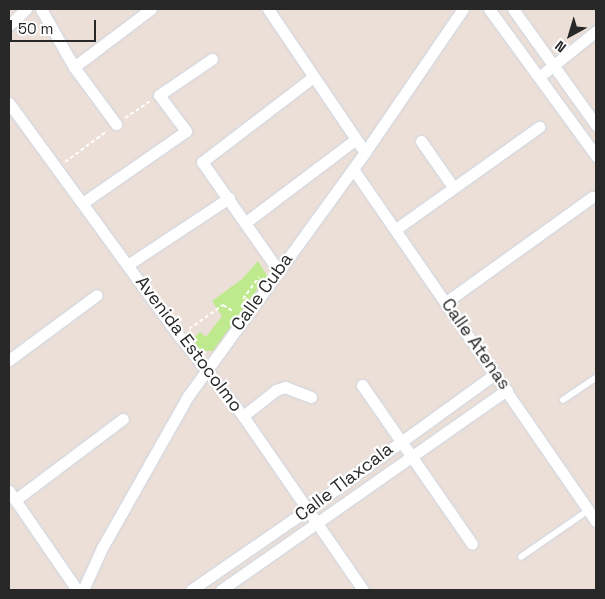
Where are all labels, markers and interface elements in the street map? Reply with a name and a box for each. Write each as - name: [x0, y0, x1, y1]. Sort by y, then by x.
- scale bar: [12, 10, 99, 42]
- north arrow: [545, 10, 595, 60]
- text: 50 m: [18, 19, 53, 38]
- text: N: [551, 37, 570, 57]
- street label: Calle Cuba: [227, 249, 297, 335]
- street label: Avenida Estocolmo: [131, 272, 247, 416]
- street label: Calle Atenas: [437, 294, 515, 394]
- street label: Calle Tlaxcala: [291, 438, 397, 526]

